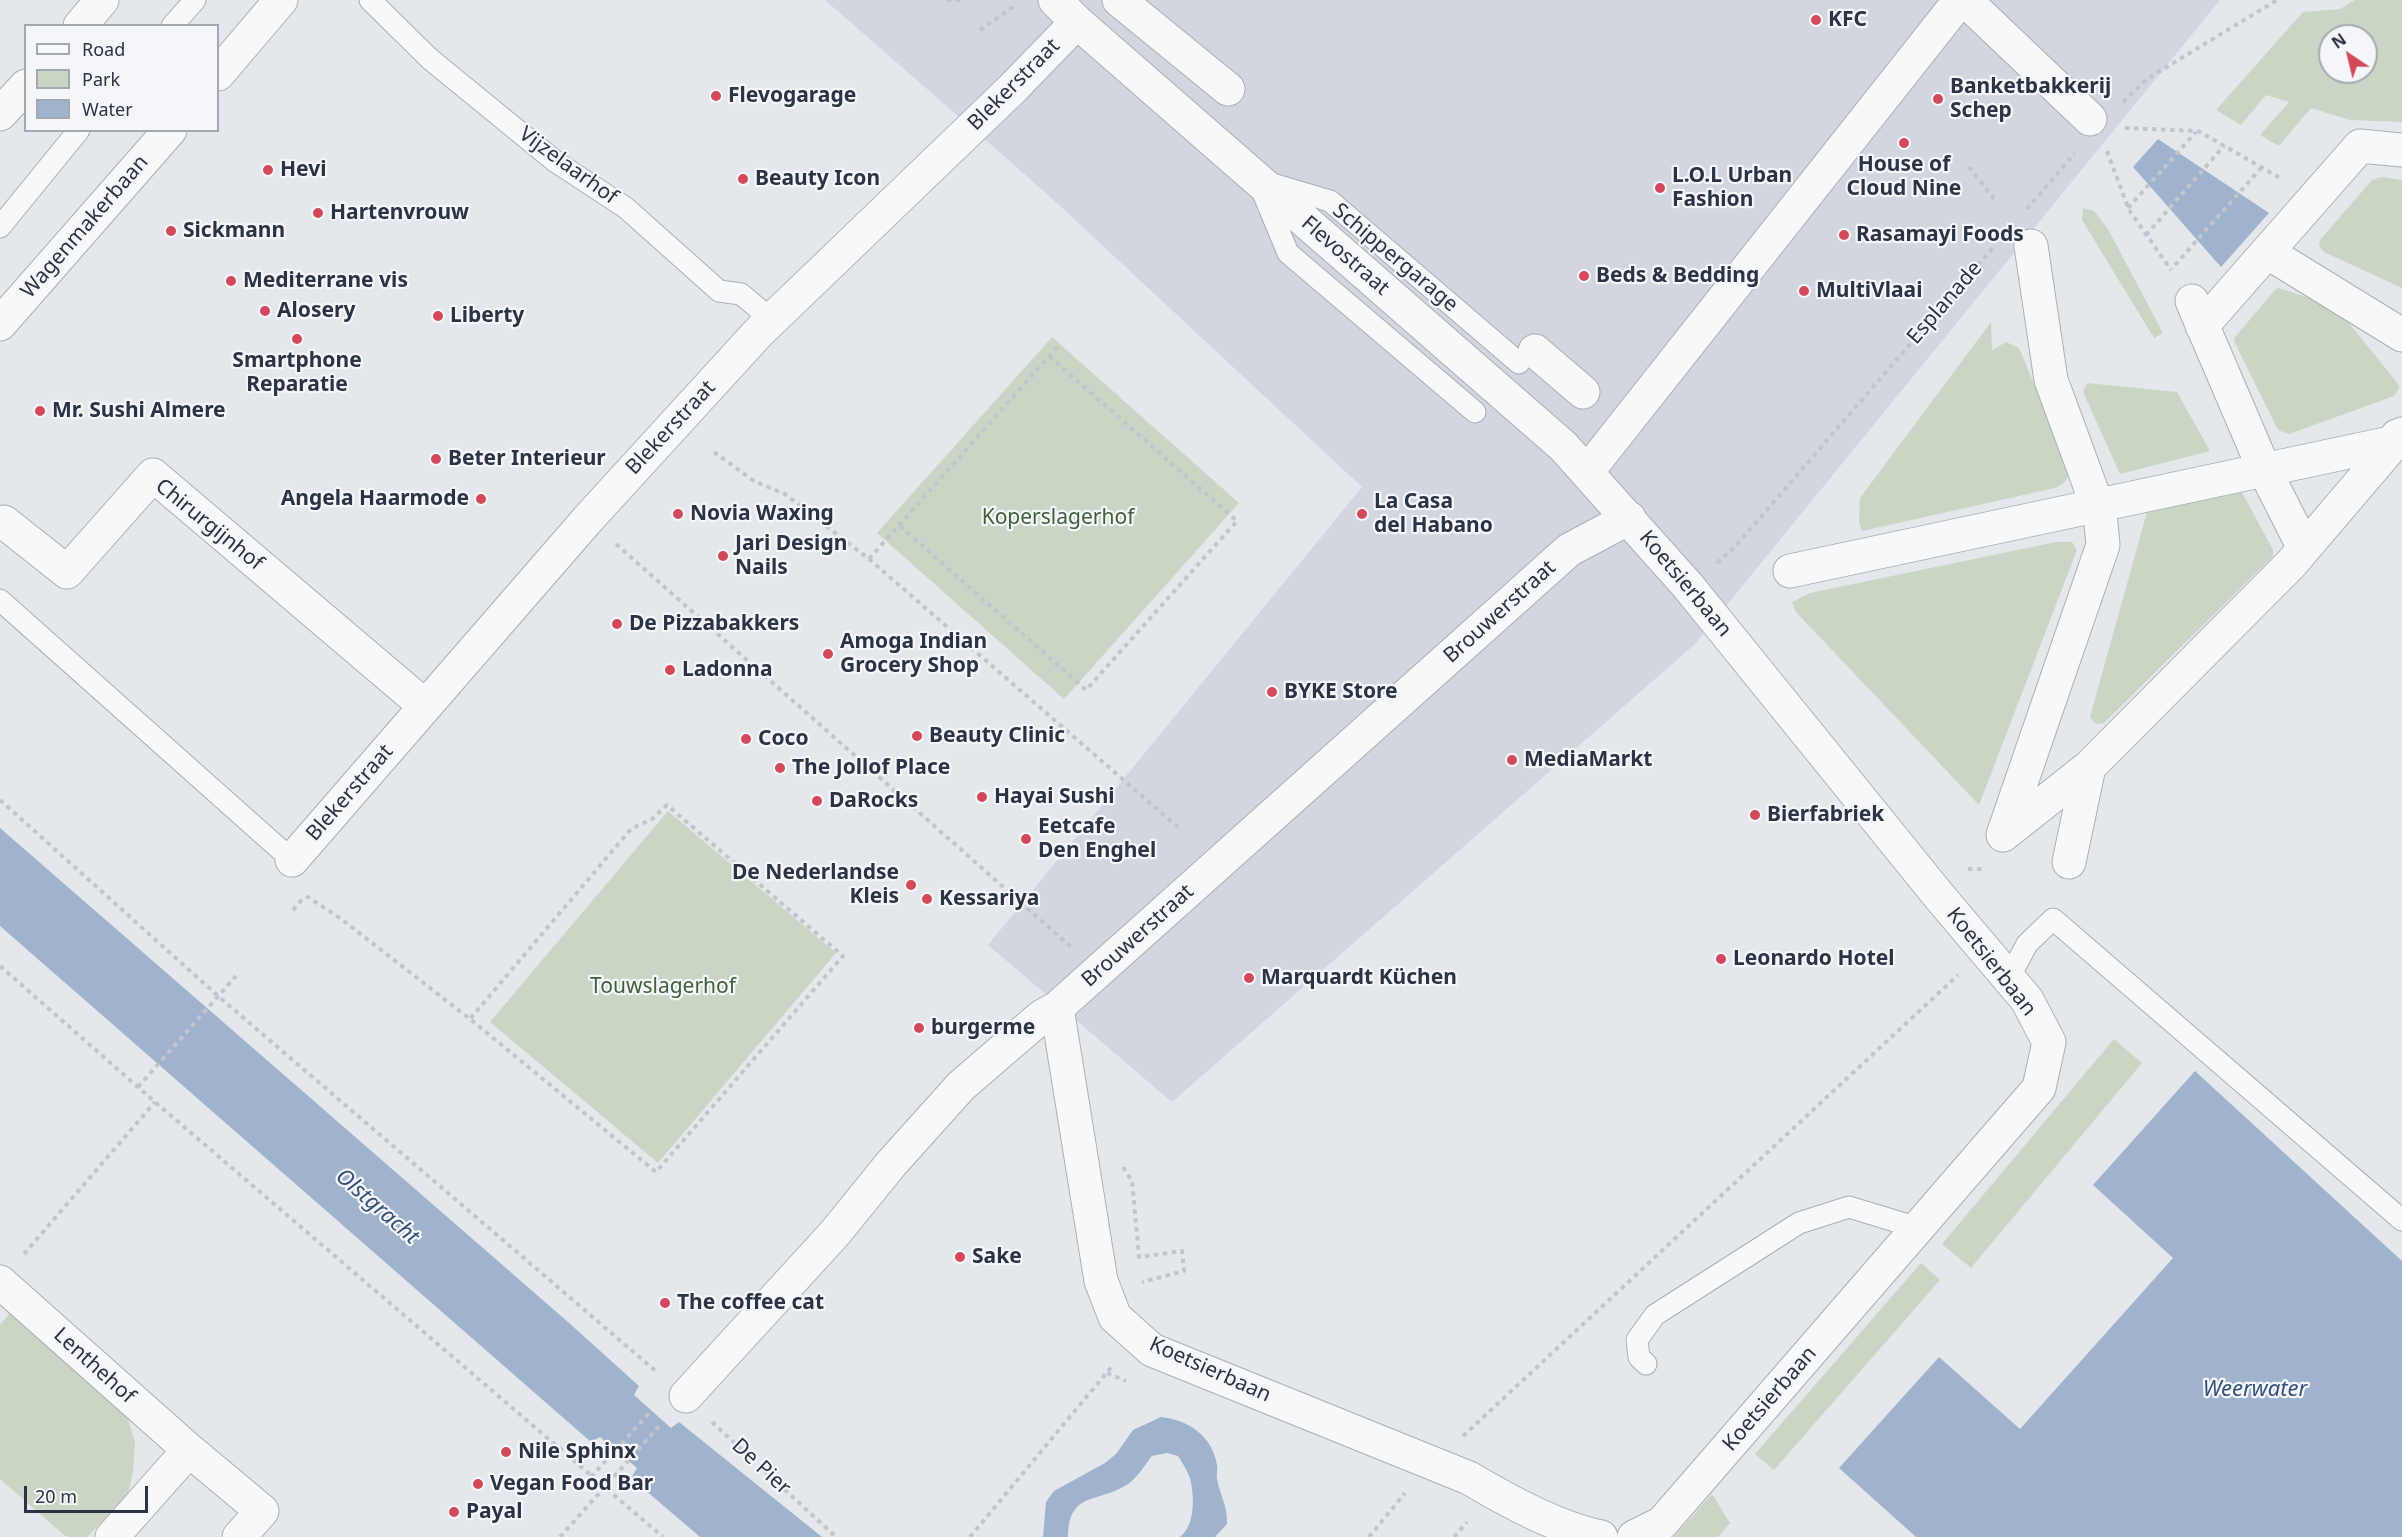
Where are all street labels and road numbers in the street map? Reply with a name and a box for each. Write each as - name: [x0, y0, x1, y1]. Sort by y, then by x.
- street label: Blekerstraat: [963, 34, 1065, 136]
- street label: Vijzelaarhof: [514, 122, 622, 210]
- street label: Wagenmakerbaan: [16, 150, 154, 304]
- street label: Schippergarage: [1327, 198, 1463, 318]
- street label: Flevostraat: [1296, 211, 1394, 301]
- street label: Esplanade: [1902, 256, 1988, 350]
- street label: Blekerstraat: [621, 376, 721, 480]
- street label: Chirurgijnhof: [150, 474, 268, 576]
- street label: Koetsierbaan: [1633, 526, 1737, 642]
- street label: Brouwerstraat: [1439, 555, 1561, 669]
- street label: Blekerstraat: [301, 740, 399, 846]
- street label: Brouwerstraat: [1077, 879, 1199, 993]
- street label: Koetsierbaan: [1941, 903, 2041, 1021]
- street label: Lenthehof: [48, 1323, 140, 1409]
- street label: Koetsierbaan: [1145, 1332, 1275, 1408]
- street label: Koetsierbaan: [1718, 1341, 1822, 1457]
- street label: De Pier: [726, 1433, 796, 1501]

